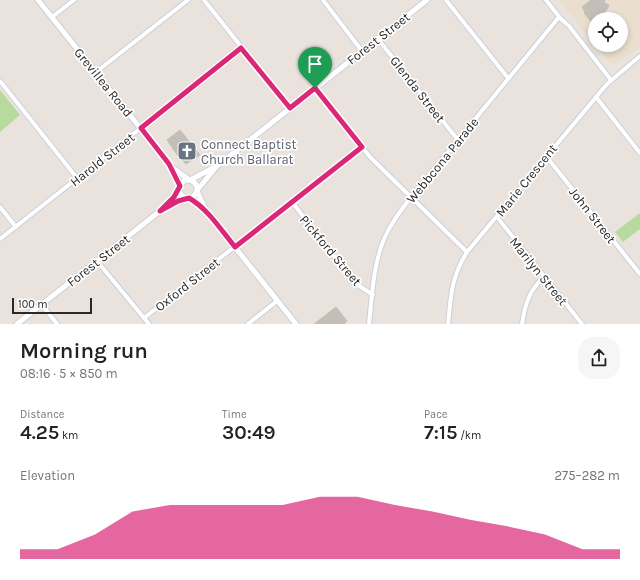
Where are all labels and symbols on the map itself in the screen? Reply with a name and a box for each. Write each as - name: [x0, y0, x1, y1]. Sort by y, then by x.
- street label: Forest Street: [344, 9, 413, 68]
- street label: Grevillea Road: [71, 45, 136, 120]
- pin: [298, 47, 332, 88]
- street label: Glenda Street: [387, 53, 448, 126]
- street label: Webbcona Parade: [403, 114, 482, 206]
- street label: Harold Street: [67, 129, 138, 189]
- place label: Connect Baptist Church Ballarat: [201, 137, 297, 167]
- church icon: Connect Baptist Church Ballarat: [176, 140, 198, 162]
- street label: Marie Crescent: [493, 141, 560, 220]
- street label: John Street: [566, 184, 619, 246]
- street label: Pickford Street: [297, 212, 365, 289]
- street label: Forest Street: [64, 231, 133, 290]
- street label: Marilyn Street: [507, 234, 571, 308]
- street label: Oxford Street: [152, 254, 223, 314]
- scale bar: [12, 296, 92, 315]

